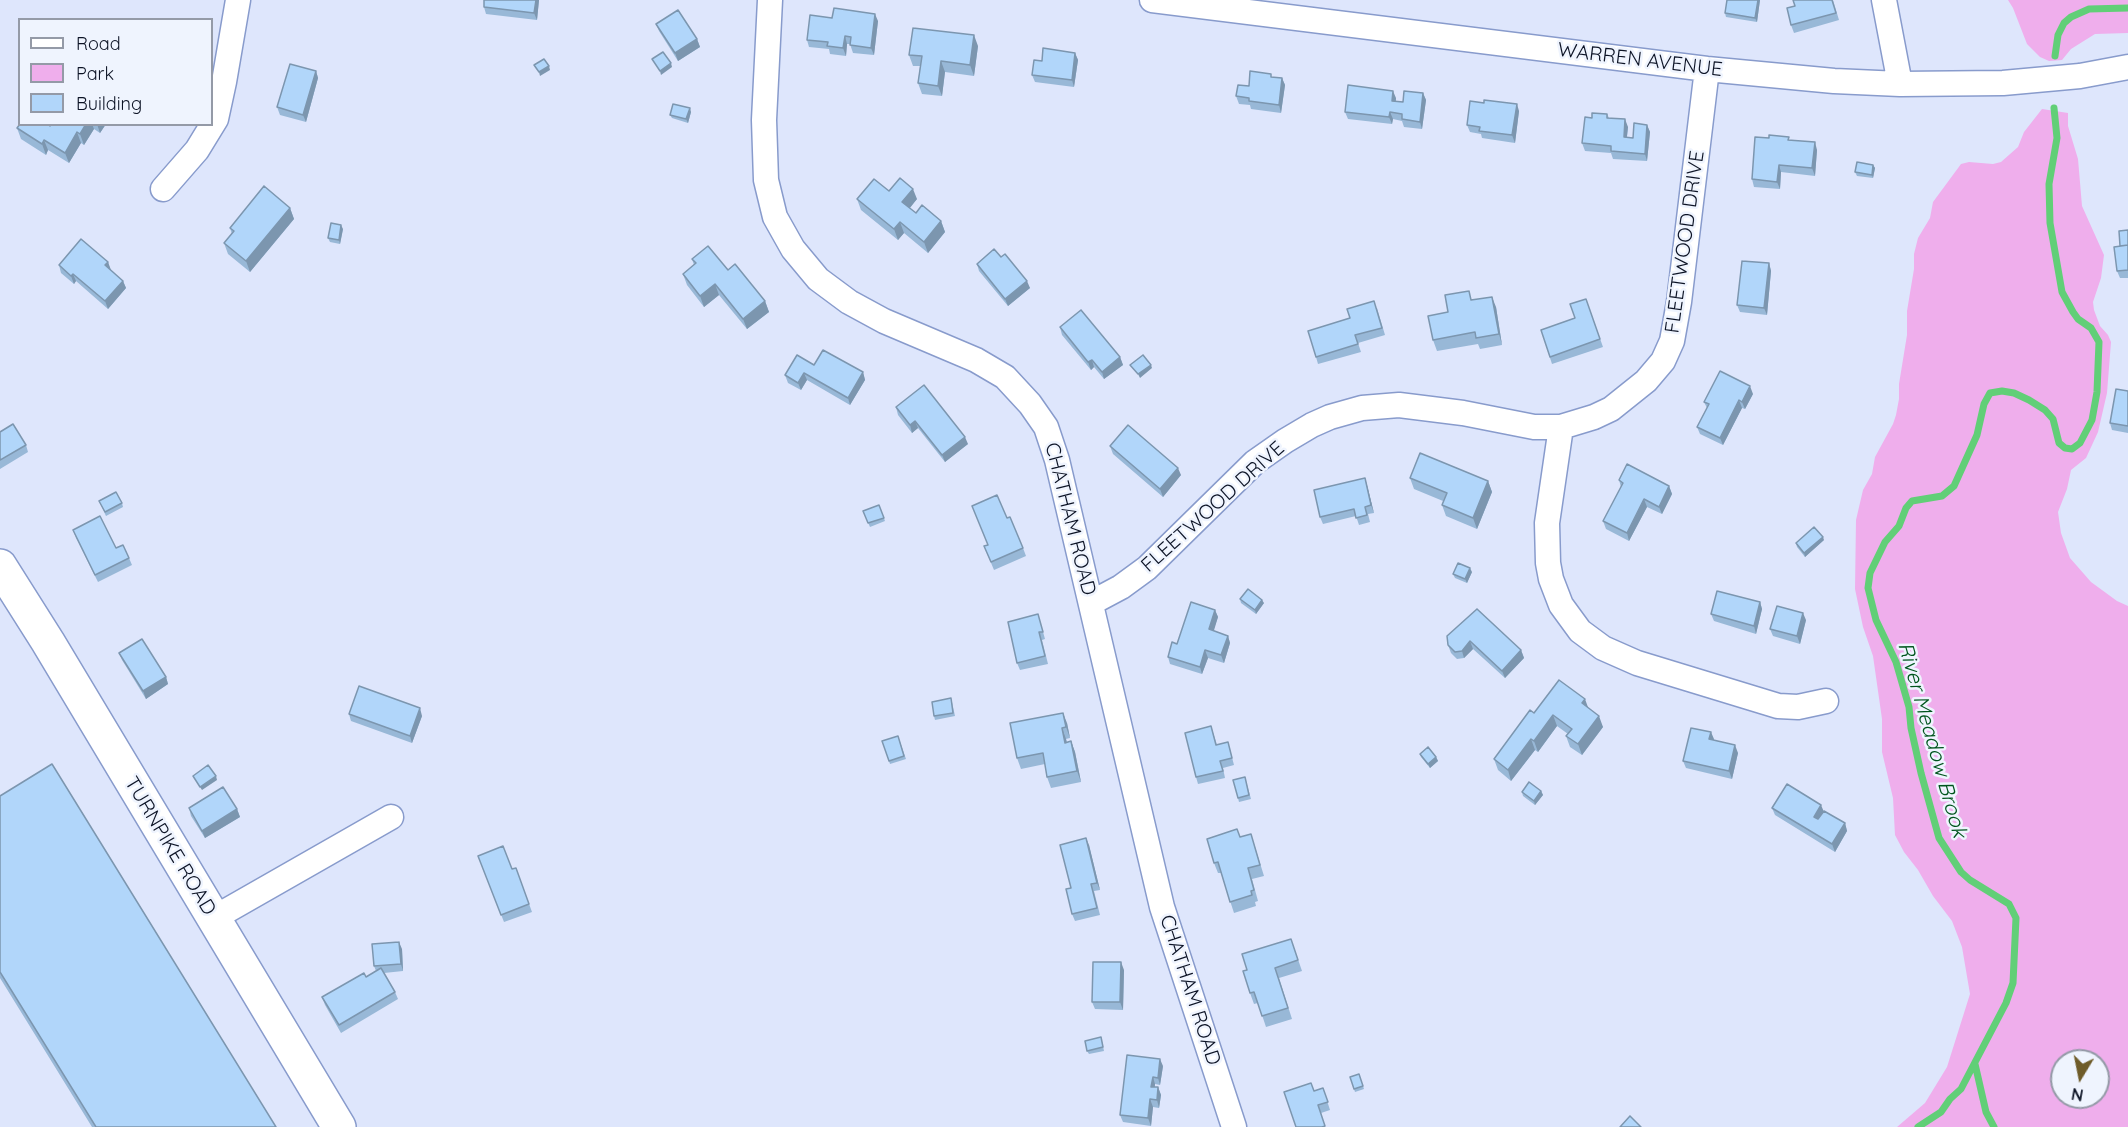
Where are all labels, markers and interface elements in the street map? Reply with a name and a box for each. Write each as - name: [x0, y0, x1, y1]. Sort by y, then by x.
- legend: [18, 18, 213, 126]
- text: Road: [76, 32, 121, 55]
- street label: WARREN AVENUE: [1556, 38, 1724, 82]
- text: Park: [76, 62, 114, 85]
- text: Building: [76, 92, 142, 115]
- street label: FLEETWOOD DRIVE: [1660, 149, 1710, 335]
- street label: FLEETWOOD DRIVE: [1137, 436, 1289, 578]
- street label: CHATHAM ROAD: [1039, 440, 1101, 598]
- water label: River Meadow Brook: [1892, 639, 1972, 841]
- street label: TURNPIKE ROAD: [119, 772, 221, 920]
- street label: CHATHAM ROAD: [1154, 912, 1226, 1068]
- north arrow: [2050, 1049, 2110, 1109]
- text: N: [2070, 1084, 2085, 1106]

